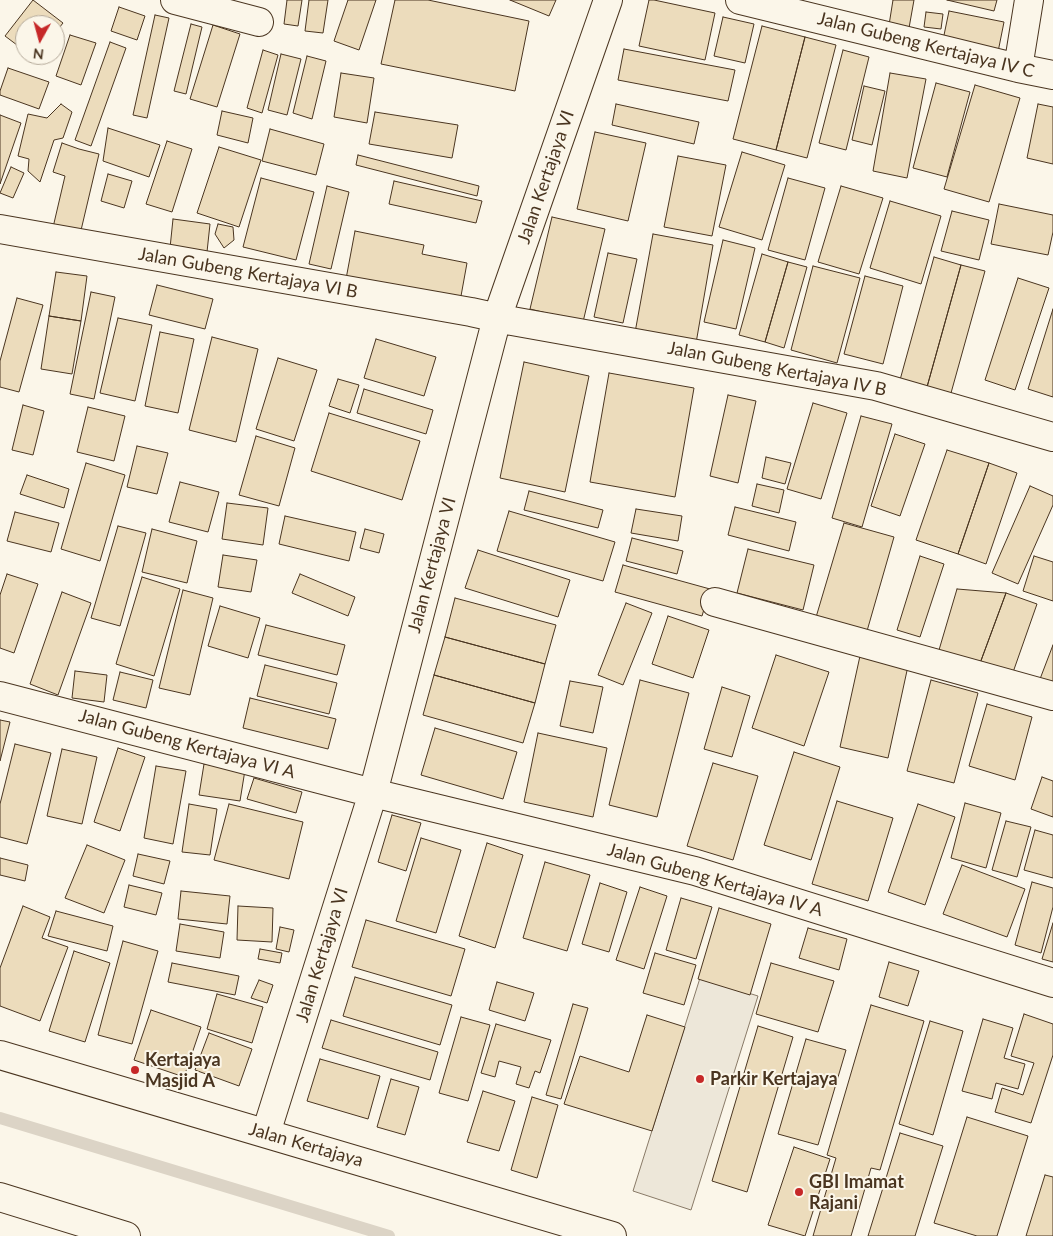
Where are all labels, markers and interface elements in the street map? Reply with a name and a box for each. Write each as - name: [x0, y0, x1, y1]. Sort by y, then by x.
- street label: Jalan Gubeng Kertajaya IV C: [815, 8, 1037, 82]
- north arrow: [15, 15, 65, 65]
- text: N: [32, 45, 45, 63]
- street label: Jalan Kertajaya VI: [513, 107, 579, 247]
- street label: Jalan Gubeng Kertajaya VI B: [137, 243, 359, 303]
- street label: Jalan Gubeng Kertajaya IV B: [666, 337, 888, 401]
- street label: Jalan Kertajaya VI: [403, 495, 461, 635]
- street label: Jalan Gubeng Kertajaya VI A: [76, 705, 298, 783]
- street label: Jalan Gubeng Kertajaya IV A: [605, 839, 825, 921]
- street label: Jalan Kertajaya VI: [291, 885, 353, 1025]
- place label: Kertajaya Masjid A: [145, 1049, 221, 1092]
- marker: Kertajaya Masjid A: [129, 1064, 141, 1076]
- place label: Parkir Kertajaya: [710, 1068, 838, 1090]
- marker: Parkir Kertajaya: [694, 1073, 706, 1085]
- street label: Jalan Kertajaya: [246, 1118, 366, 1172]
- place label: GBI Imamat Rajani: [809, 1171, 904, 1214]
- marker: GBI Imamat Rajani: [793, 1186, 805, 1198]

